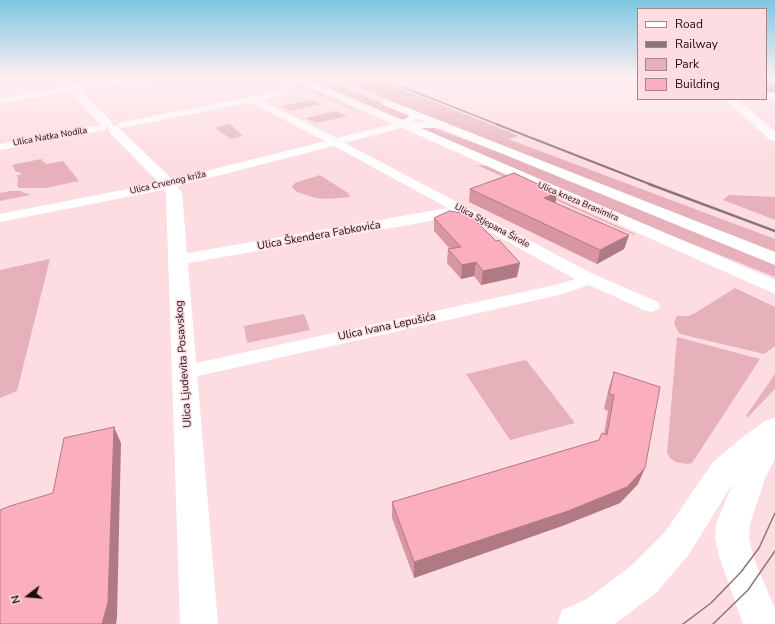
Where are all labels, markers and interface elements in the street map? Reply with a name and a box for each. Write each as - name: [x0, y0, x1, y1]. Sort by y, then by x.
- legend: [637, 8, 767, 100]
- text: Road: [675, 16, 703, 32]
- text: Railway: [675, 36, 718, 52]
- text: Park: [675, 56, 699, 72]
- text: Building: [675, 76, 720, 92]
- street label: Ulica Natka Nodila: [12, 125, 88, 149]
- street label: Ulica Crvenog križa: [129, 169, 207, 197]
- street label: Ulica kneza Branimira: [536, 180, 620, 224]
- street label: Ulica Stjepana Širole: [453, 202, 531, 250]
- street label: Ulica Škendera Fabkovića: [256, 219, 382, 253]
- street label: Ulica Ljudevita Posavskog: [173, 300, 195, 428]
- street label: Ulica Ivana Lepušića: [337, 310, 437, 344]
- north arrow: [8, 576, 48, 616]
- text: N: [8, 593, 24, 605]

